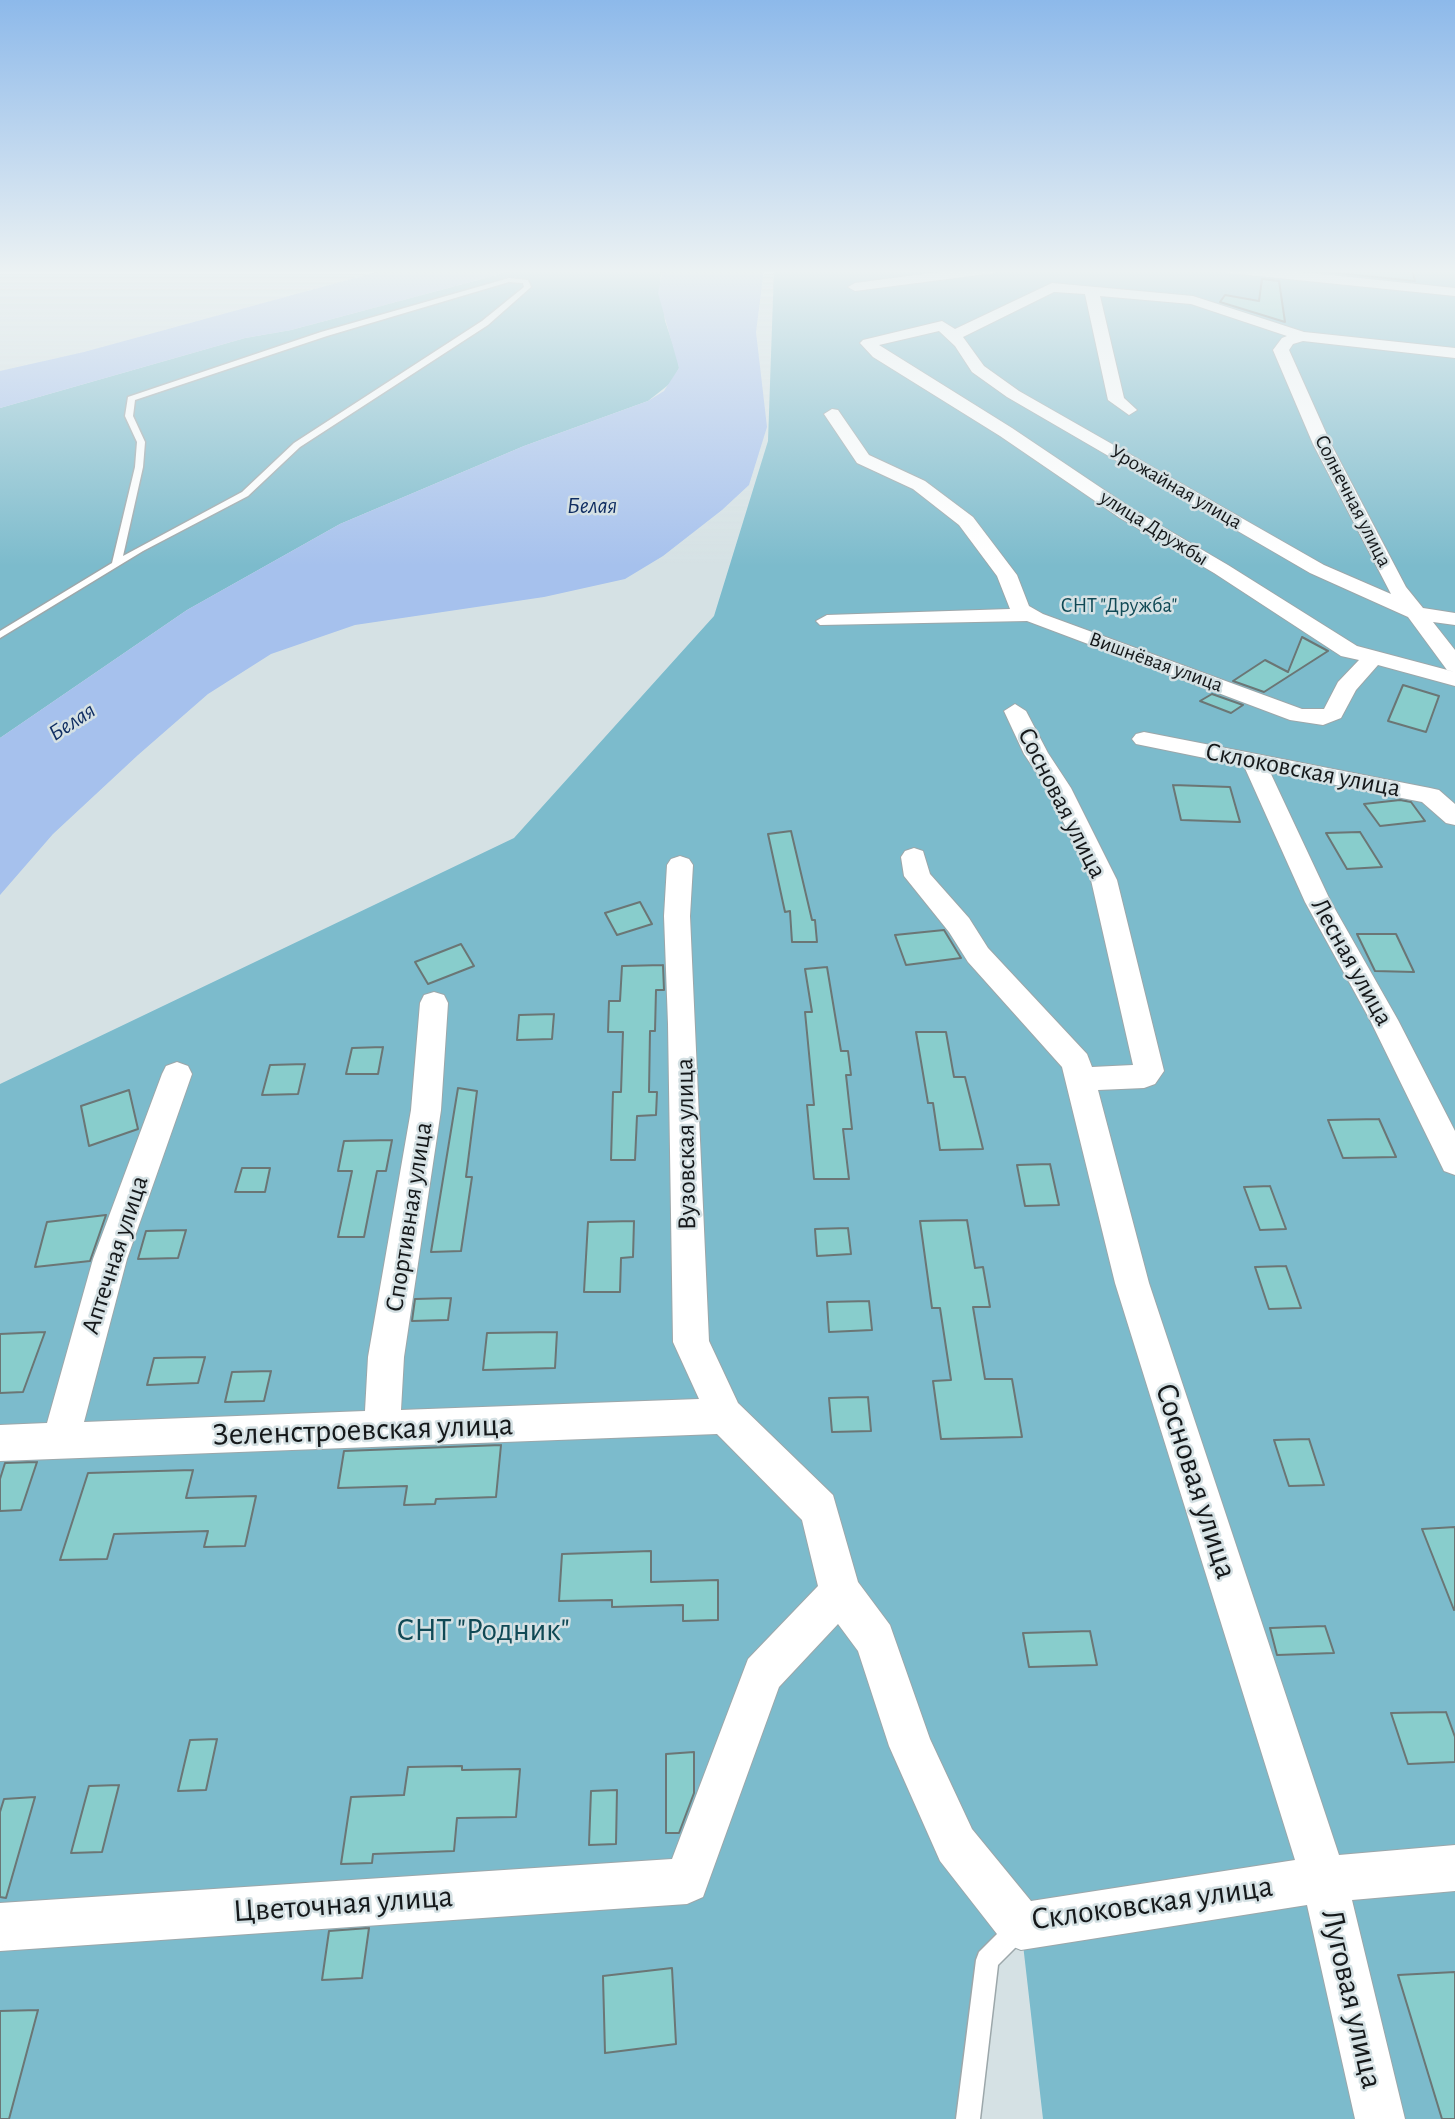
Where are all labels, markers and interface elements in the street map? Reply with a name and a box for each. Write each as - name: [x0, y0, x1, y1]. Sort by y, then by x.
- street label: Солнечная улица: [1309, 431, 1397, 571]
- street label: Урожайная улица: [1105, 439, 1247, 535]
- street label: улица Дружбы: [1095, 485, 1213, 571]
- water label: Белая: [567, 492, 617, 520]
- park label: СНТ "Дружба": [1061, 593, 1177, 619]
- street label: Вишнёвая улица: [1086, 626, 1226, 698]
- water label: Белая: [43, 697, 101, 747]
- street label: Сосновая улица: [1011, 722, 1113, 884]
- street label: Склоковская улица: [1203, 736, 1403, 804]
- street label: Лесная улица: [1304, 893, 1400, 1031]
- street label: Вузовская улица: [669, 1058, 703, 1230]
- street label: Спортивная улица: [379, 1120, 439, 1314]
- street label: Аптечная улица: [75, 1172, 155, 1338]
- street label: Сосновая улица: [1146, 1378, 1246, 1584]
- street label: Зеленстроевская улица: [212, 1406, 514, 1454]
- park label: СНТ "Родник": [396, 1611, 570, 1649]
- street label: Склоковская улица: [1029, 1867, 1275, 1939]
- street label: Цветочная улица: [232, 1877, 454, 1931]
- street label: Луговая улица: [1313, 1906, 1391, 2092]

